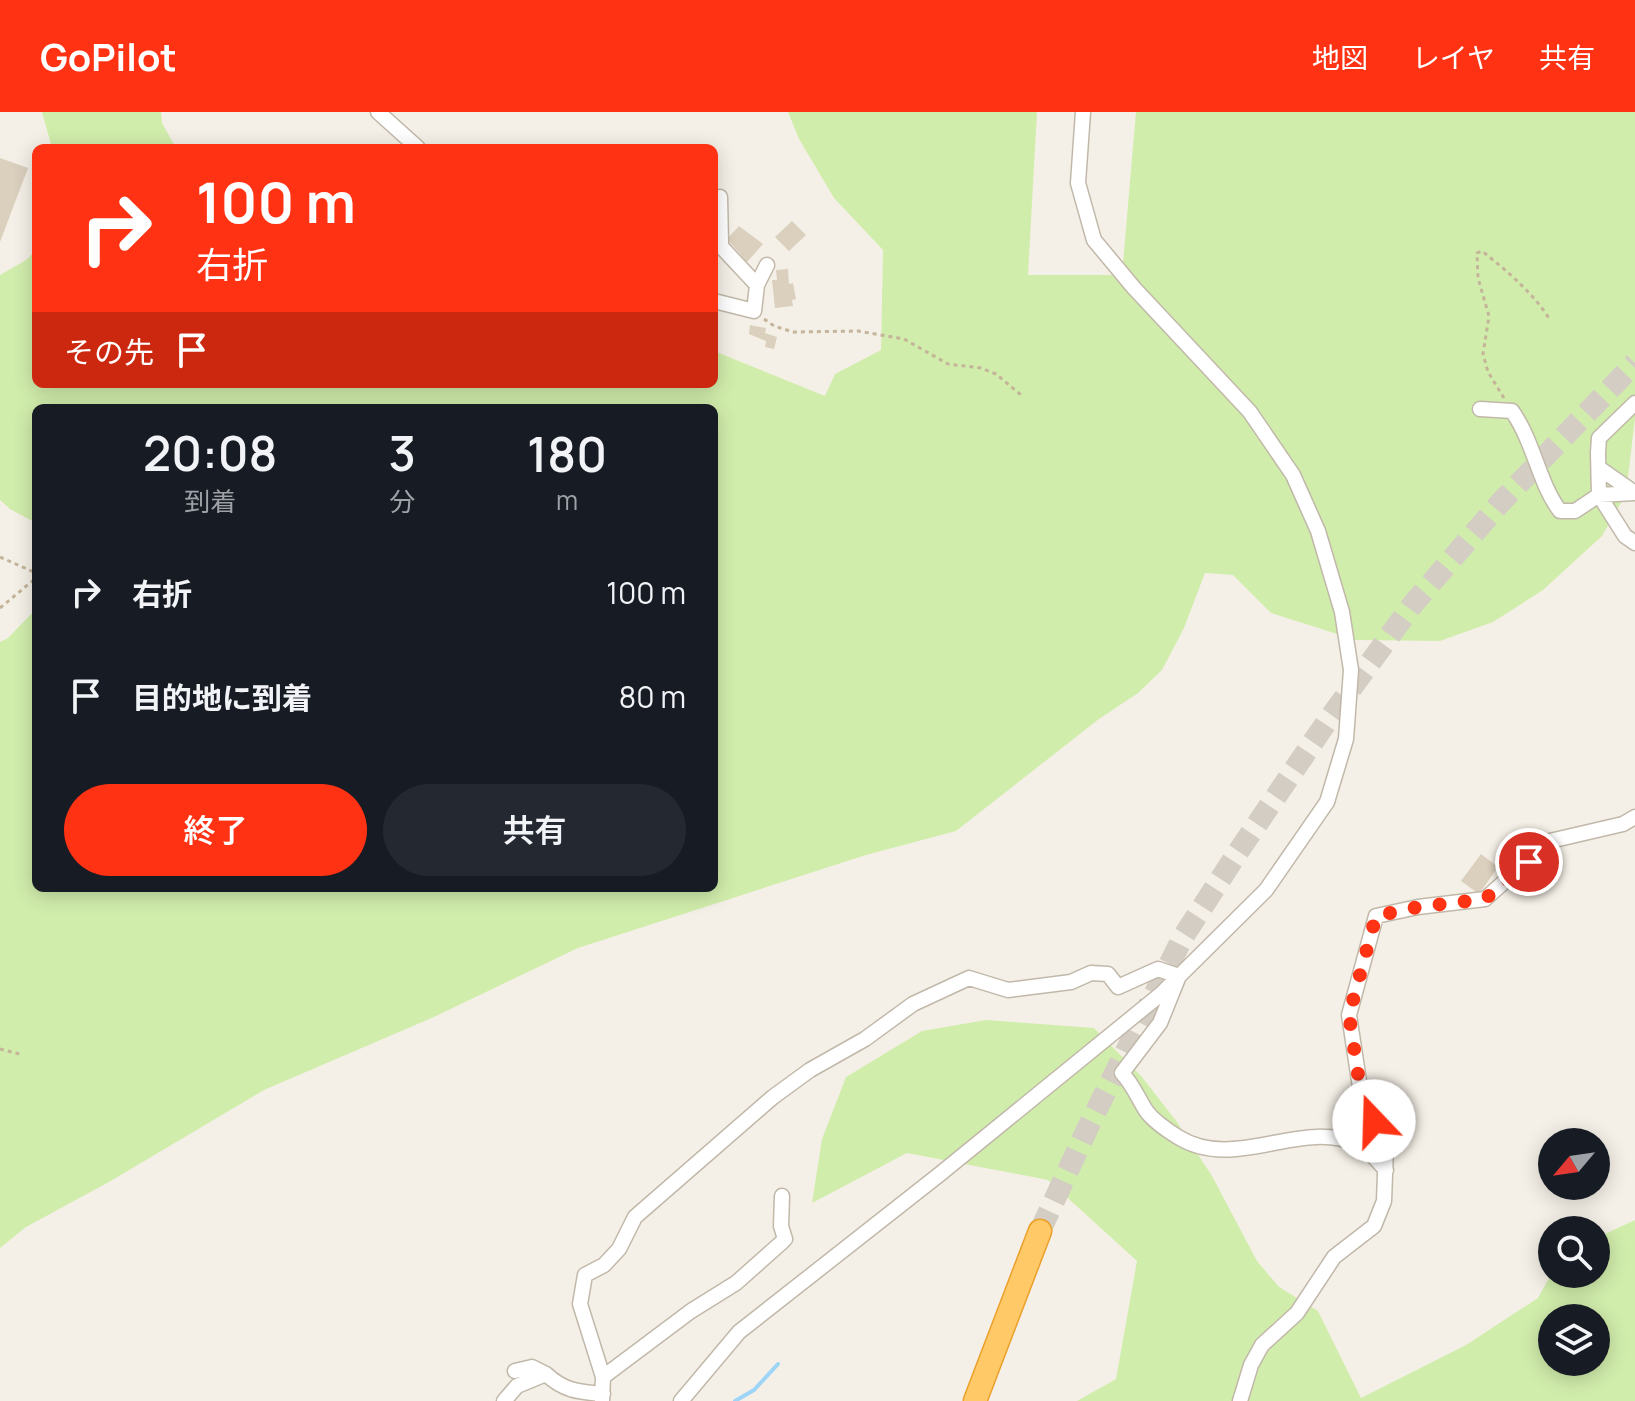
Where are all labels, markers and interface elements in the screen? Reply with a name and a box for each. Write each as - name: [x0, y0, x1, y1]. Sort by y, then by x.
- text: GoPilot: [40, 30, 177, 82]
- text: 地図: [1312, 38, 1368, 76]
- text: レイヤ: [1412, 38, 1495, 76]
- text: 共有: [1539, 38, 1595, 76]
- text: 100 m: [196, 163, 356, 240]
- icon: right: [64, 176, 168, 280]
- text: 右折: [196, 240, 268, 289]
- icon: arrive: [170, 328, 214, 372]
- text: その先: [64, 331, 154, 372]
- text: 20:08: [143, 420, 277, 485]
- text: 3: [389, 420, 416, 485]
- text: 180: [527, 421, 607, 486]
- text: m: [556, 482, 578, 518]
- text: 到着: [184, 483, 236, 519]
- text: 分: [389, 483, 415, 519]
- icon: right: [64, 570, 108, 614]
- text: 100 m: [606, 572, 686, 613]
- text: 右折: [132, 573, 192, 614]
- icon: arrive: [64, 674, 108, 718]
- text: 80 m: [619, 676, 686, 717]
- text: 目的地に到着: [132, 677, 312, 718]
- button: 終了: [64, 784, 367, 876]
- button: 共有: [383, 784, 686, 876]
- pin: [1495, 828, 1563, 896]
- icon: arrive: [1507, 840, 1551, 884]
- position arrow: [1332, 1079, 1416, 1163]
- north arrow: [1538, 1128, 1610, 1200]
- map controls: [1538, 1128, 1610, 1376]
- button: search: [1538, 1216, 1610, 1288]
- button: layers: [1538, 1304, 1610, 1376]

